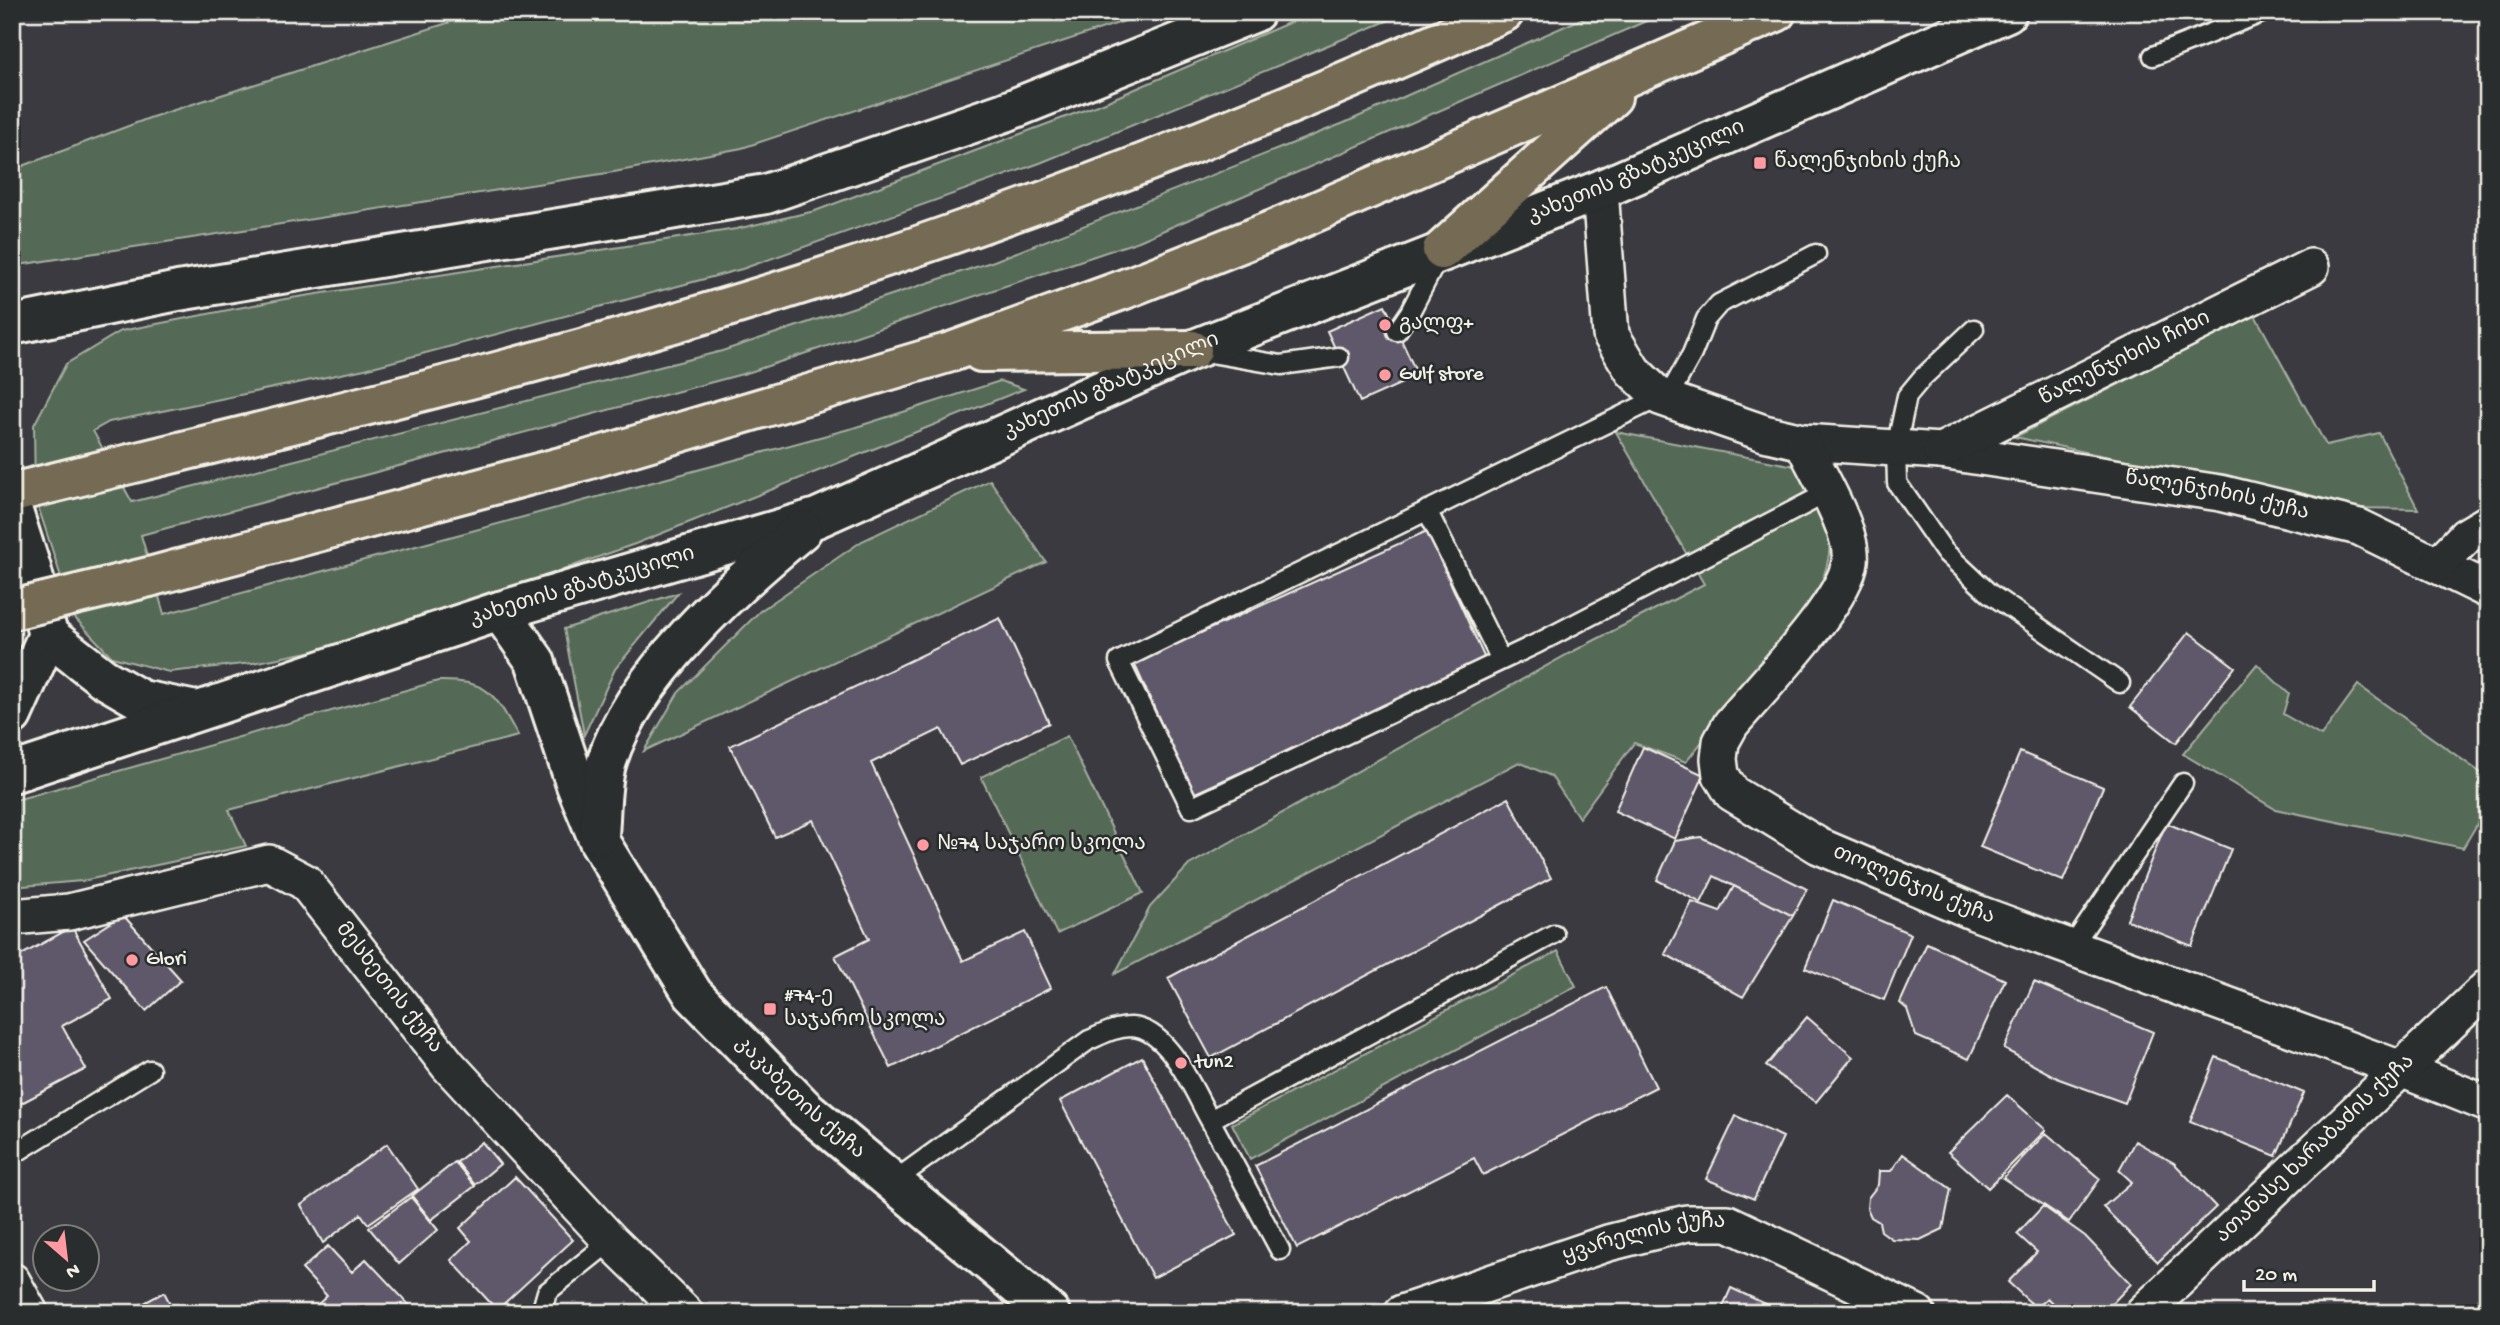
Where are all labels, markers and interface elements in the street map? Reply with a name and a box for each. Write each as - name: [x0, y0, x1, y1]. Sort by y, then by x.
- street label: კახეთის გზატკეცილი: [1524, 116, 1749, 230]
- place label: წალენჯიხის ქუჩა: [1774, 150, 1961, 176]
- marker: წალენჯიხის ქუჩა: [1752, 155, 1768, 171]
- street label: წალენჯიხის ჩიხი: [2036, 306, 2215, 412]
- place label: გალფ+: [1399, 313, 1474, 338]
- marker: გალფ+: [1377, 317, 1393, 333]
- street label: კახეთის გზატკეცილი: [999, 328, 1223, 445]
- place label: Gulf store: [1399, 363, 1485, 388]
- marker: Gulf store: [1377, 367, 1393, 383]
- street label: წალენჯიხის ქუჩა: [2123, 465, 2311, 527]
- street label: კახეთის გზატკეცილი: [467, 542, 698, 633]
- place label: №74 საჯარო სკოლა: [937, 832, 1146, 858]
- marker: №74 საჯარო სკოლა: [915, 837, 931, 853]
- street label: თოლენჯის ქუჩა: [1829, 841, 1998, 931]
- street label: მესხეთის ქუჩა: [329, 917, 447, 1059]
- place label: Glori: [146, 948, 187, 973]
- marker: Glori: [124, 952, 140, 968]
- place label: #74-ე საჯარო სკოლა: [784, 985, 946, 1034]
- marker: #74-ე საჯარო სკოლა: [762, 1001, 778, 1017]
- street label: კაკაბეთის ქუჩა: [729, 1032, 869, 1165]
- street label: ათანასე ხარაბაძის ქუჩა: [2211, 1050, 2420, 1249]
- place label: tun2: [1193, 1051, 1234, 1076]
- marker: tun2: [1173, 1055, 1189, 1071]
- street label: ყვარელის ქუჩა: [1560, 1210, 1725, 1270]
- north arrow: [32, 1224, 102, 1294]
- scale bar: [2244, 1248, 2374, 1292]
- text: N: [61, 1257, 83, 1283]
- text: 20 m: [2255, 1264, 2297, 1289]

